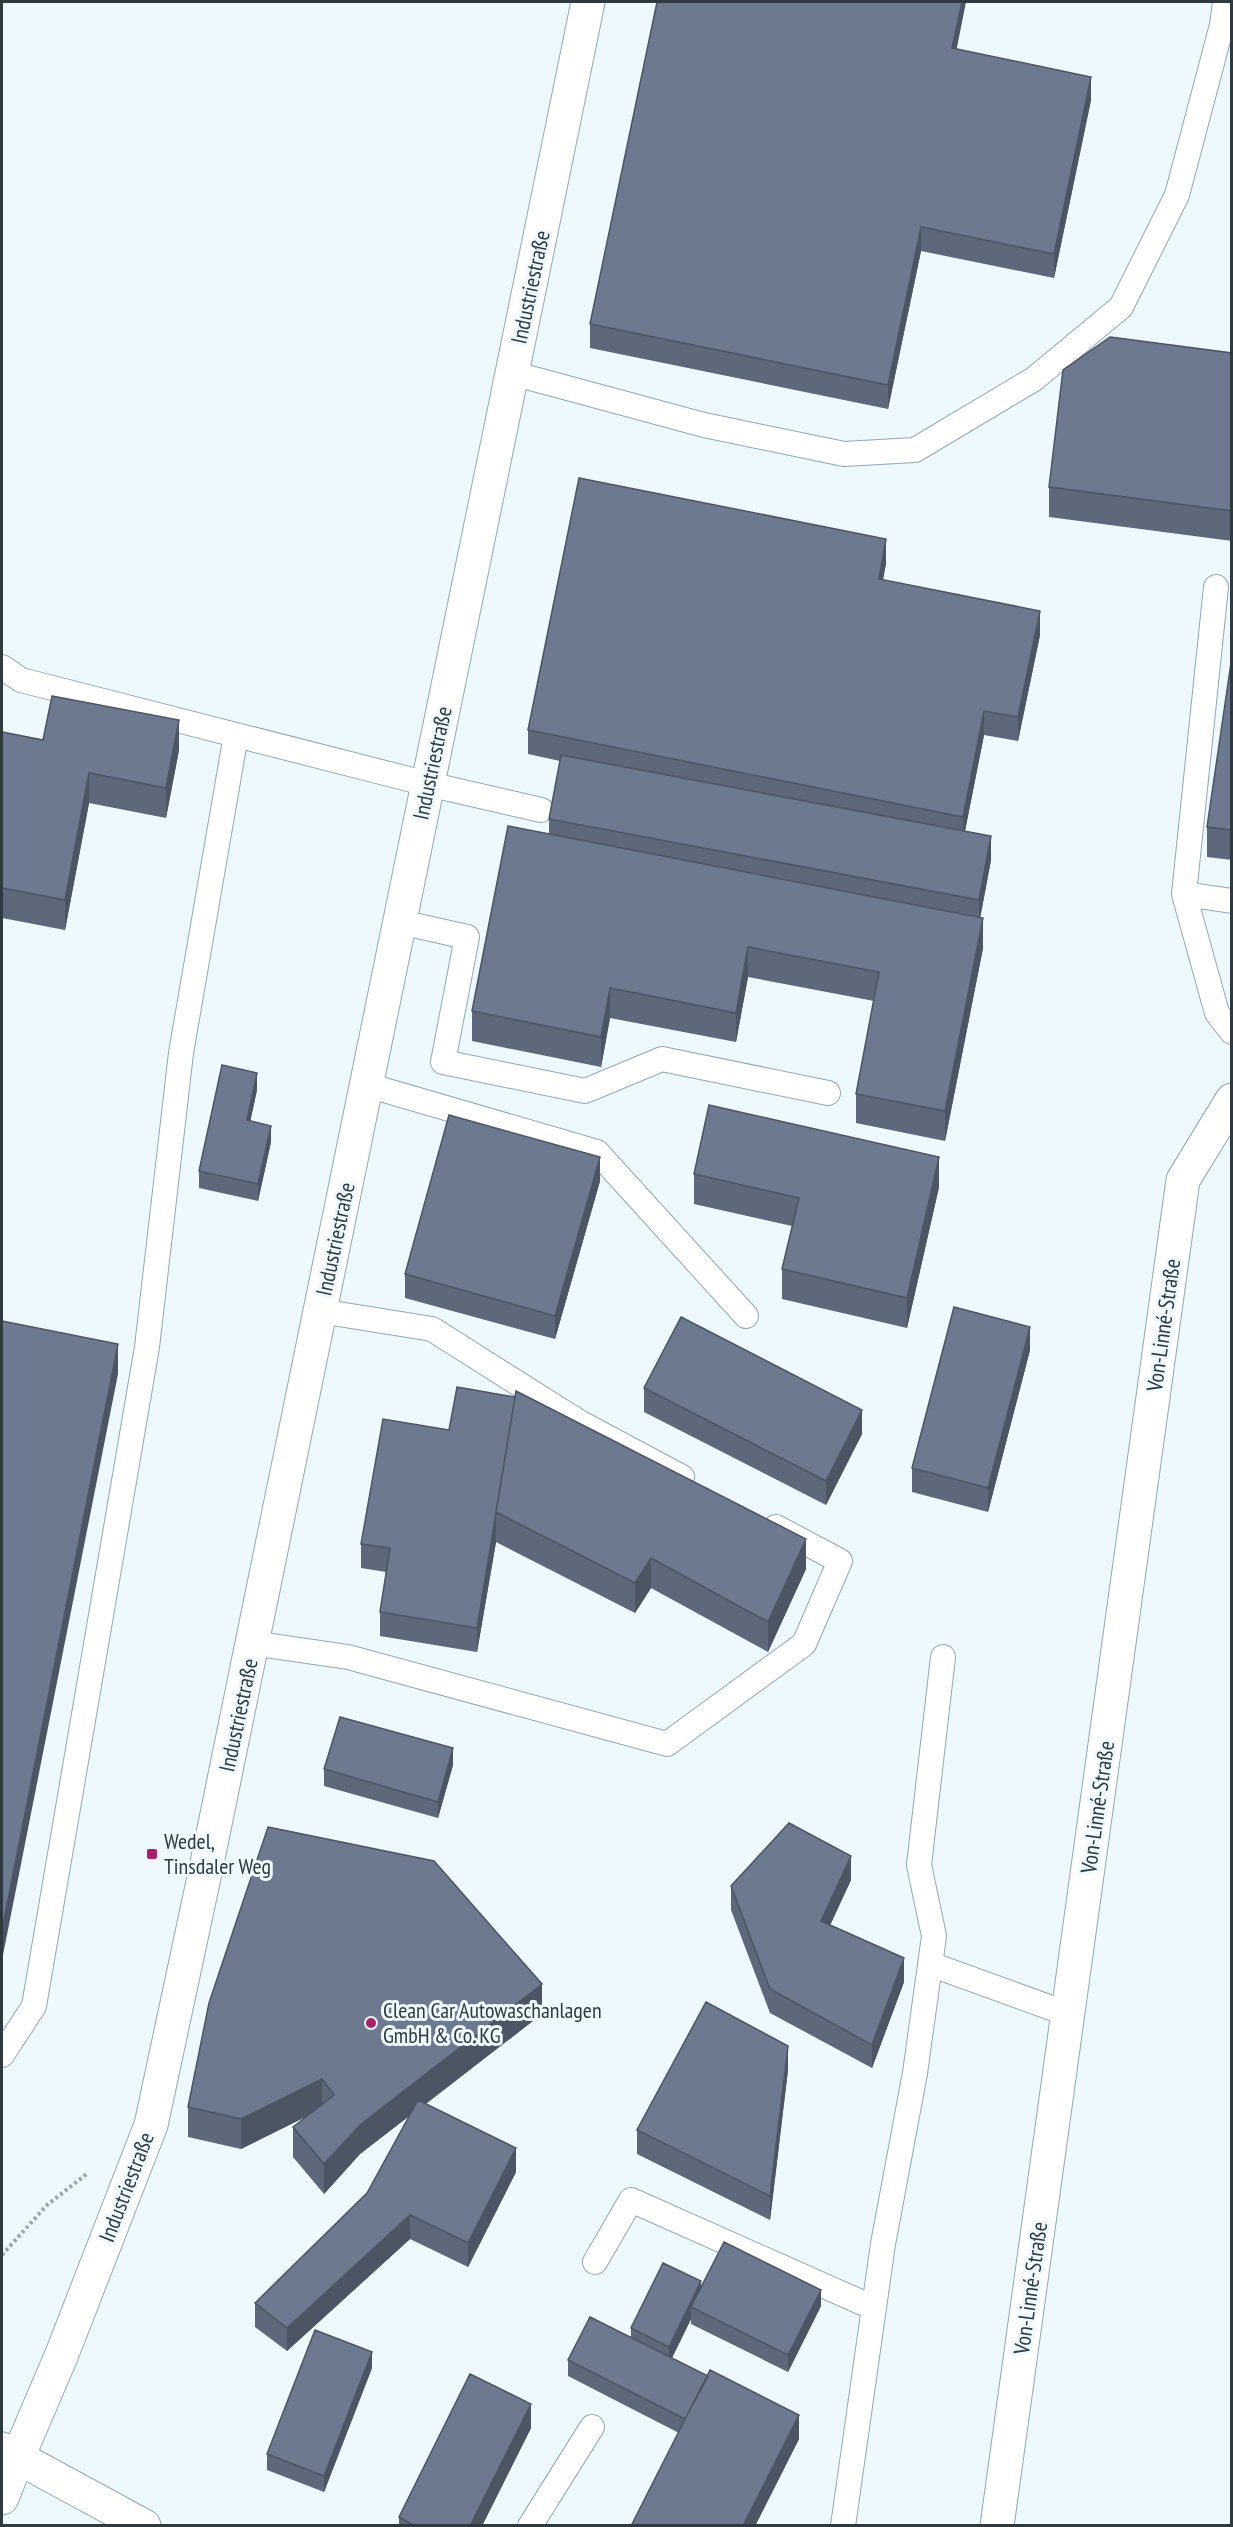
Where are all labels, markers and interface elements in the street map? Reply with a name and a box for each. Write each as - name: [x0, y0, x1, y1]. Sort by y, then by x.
- street label: Industriestraße: [504, 228, 556, 346]
- street label: Industriestraße: [406, 704, 458, 822]
- street label: Industriestraße: [309, 1180, 361, 1298]
- street label: Von-Linné-Straße: [1140, 1257, 1186, 1394]
- street label: Industriestraße: [212, 1656, 264, 1774]
- street label: Von-Linné-Straße: [1074, 1739, 1120, 1876]
- place label: Wedel, Tinsdaler Weg: [164, 1827, 271, 1880]
- marker: Wedel, Tinsdaler Weg: [145, 1847, 159, 1861]
- place label: Clean Car Autowaschanlagen GmbH & Co. KG: [383, 1996, 602, 2049]
- marker: Clean Car Autowaschanlagen GmbH & Co. KG: [364, 2016, 378, 2030]
- street label: Industriestraße: [92, 2128, 160, 2246]
- street label: Von-Linné-Straße: [1007, 2220, 1053, 2357]

